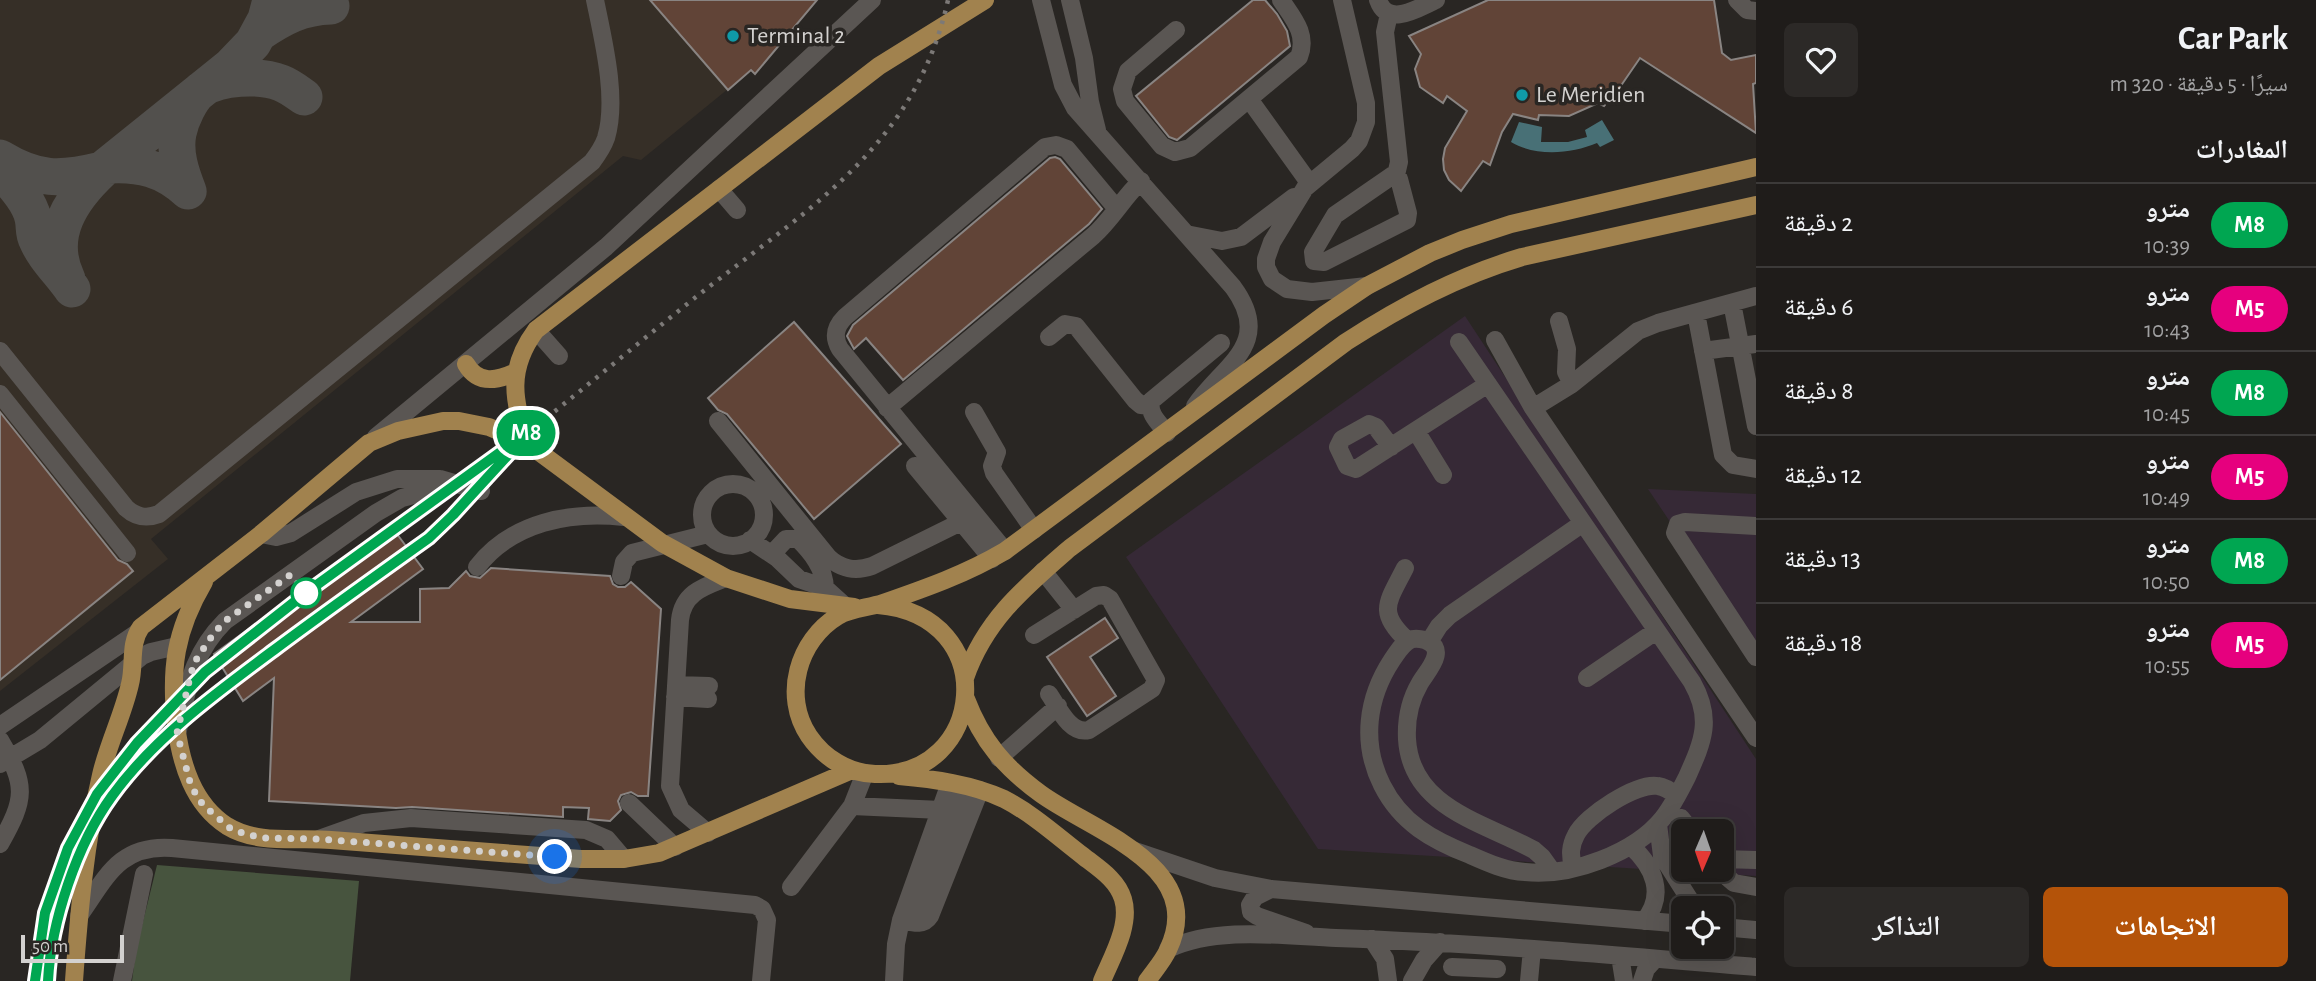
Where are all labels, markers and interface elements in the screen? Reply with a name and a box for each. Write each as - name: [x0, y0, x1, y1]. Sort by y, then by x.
- button: heart: [1784, 23, 1858, 97]
- text: Car Park: [2178, 23, 2288, 56]
- place label: Terminal 2: [747, 24, 845, 48]
- marker: Terminal 2: [725, 28, 741, 44]
- text: سيرًا · 5 دقيقة · 320 m: [2110, 73, 2288, 96]
- place label: Le Meridien: [1536, 83, 1645, 107]
- marker: Le Meridien: [1514, 87, 1530, 103]
- text: المغادرات: [2196, 137, 2288, 163]
- text: مترو: [2145, 196, 2190, 222]
- text: 2 دقيقة: [1784, 210, 1853, 236]
- text: M8: [2234, 213, 2265, 237]
- text: 10:39: [2144, 235, 2190, 258]
- text: مترو: [2145, 280, 2190, 306]
- text: 6 دقيقة: [1784, 294, 1853, 320]
- text: M5: [2235, 297, 2264, 321]
- text: 10:43: [2144, 319, 2190, 342]
- text: مترو: [2145, 364, 2190, 390]
- text: 8 دقيقة: [1784, 378, 1853, 404]
- text: M8: [2234, 381, 2265, 405]
- text: 10:45: [2144, 403, 2190, 426]
- line badge: M8: [494, 410, 558, 456]
- text: M8: [511, 421, 541, 445]
- text: مترو: [2145, 448, 2190, 474]
- text: 12 دقيقة: [1784, 462, 1862, 488]
- text: M5: [2235, 465, 2264, 489]
- text: 10:49: [2143, 487, 2190, 510]
- text: مترو: [2145, 532, 2190, 558]
- text: 13 دقيقة: [1784, 546, 1861, 572]
- text: M8: [2234, 549, 2265, 573]
- text: 10:50: [2143, 571, 2190, 594]
- unlabelled marker: [291, 578, 321, 608]
- text: مترو: [2145, 616, 2190, 642]
- text: 18 دقيقة: [1784, 630, 1862, 656]
- text: M5: [2235, 633, 2264, 657]
- text: 10:55: [2145, 655, 2190, 678]
- north arrow: [1671, 819, 1734, 882]
- map controls: [1671, 819, 1734, 959]
- your location: [537, 839, 572, 874]
- button: التذاكر: [1784, 887, 2029, 967]
- button: الاتجاهات: [2043, 887, 2288, 967]
- button: locate: [1671, 896, 1734, 959]
- scale bar: [21, 932, 124, 964]
- text: 50 m: [32, 937, 68, 956]

